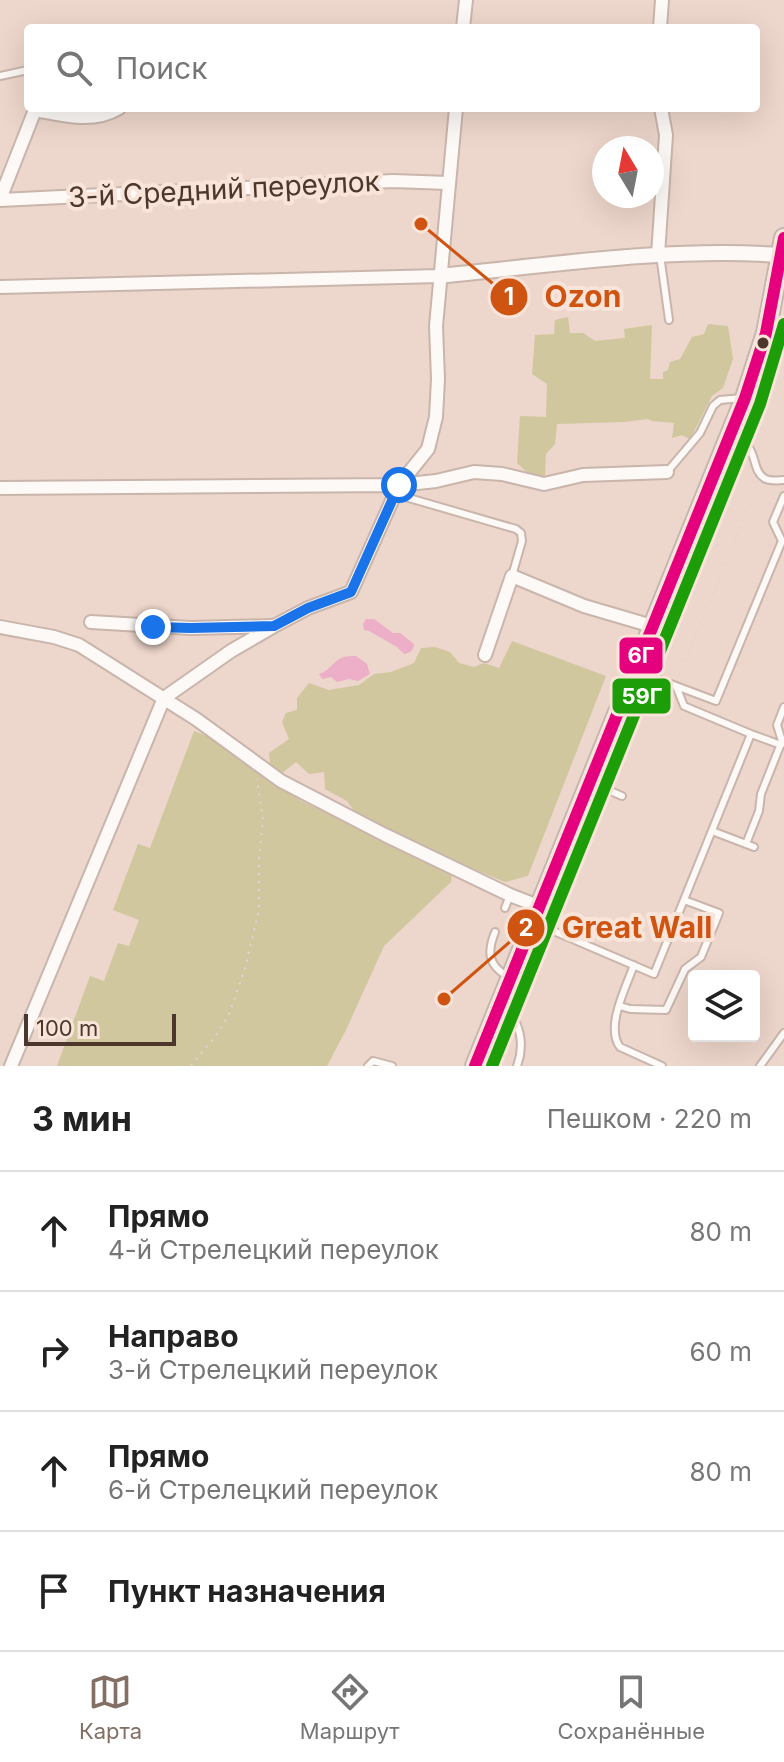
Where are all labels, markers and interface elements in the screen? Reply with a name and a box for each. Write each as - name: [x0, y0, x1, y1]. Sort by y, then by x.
- search box: [24, 24, 760, 112]
- icon: search: [52, 46, 96, 90]
- text: Поиск: [116, 50, 207, 86]
- north arrow: [592, 136, 664, 208]
- street label: 3-й Средний переулок: [67, 164, 381, 214]
- callout: Ozon: [489, 270, 637, 324]
- text: Ozon: [545, 278, 621, 314]
- text: 1: [504, 282, 514, 311]
- unlabelled marker: [755, 335, 771, 351]
- route start: [381, 467, 417, 503]
- route end: [135, 609, 171, 645]
- line badge: 6Г: [618, 636, 664, 675]
- text: 6Г: [627, 642, 655, 668]
- line badge: 59Г: [611, 677, 672, 715]
- text: 59Г: [621, 683, 663, 709]
- callout: Great Wall: [506, 901, 729, 955]
- text: Great Wall: [562, 909, 712, 945]
- text: 2: [518, 913, 534, 942]
- map controls: [688, 970, 760, 1042]
- button: layers: [688, 970, 760, 1042]
- scale bar: [24, 1010, 176, 1046]
- text: 100 m: [36, 1015, 98, 1041]
- text: 3 мин: [32, 1098, 132, 1139]
- text: Пешком · 220 m: [547, 1103, 752, 1134]
- text: Прямо: [108, 1198, 209, 1234]
- icon: ahead: [32, 1209, 76, 1253]
- text: 80 m: [689, 1216, 752, 1247]
- text: 4-й Стрелецкий переулок: [108, 1234, 439, 1265]
- text: Направо: [108, 1318, 239, 1354]
- icon: right: [32, 1329, 76, 1373]
- text: 60 m: [689, 1336, 752, 1367]
- text: 3-й Стрелецкий переулок: [108, 1354, 438, 1385]
- text: Прямо: [108, 1438, 209, 1474]
- icon: ahead: [32, 1449, 76, 1493]
- text: 80 m: [689, 1456, 752, 1487]
- text: 6-й Стрелецкий переулок: [108, 1474, 438, 1505]
- icon: arrive: [32, 1569, 76, 1613]
- text: Пункт назначения: [108, 1573, 386, 1609]
- tab: Карта: [79, 1670, 142, 1744]
- tab: Маршрут: [300, 1670, 400, 1744]
- tab: Сохранённые: [557, 1670, 705, 1744]

